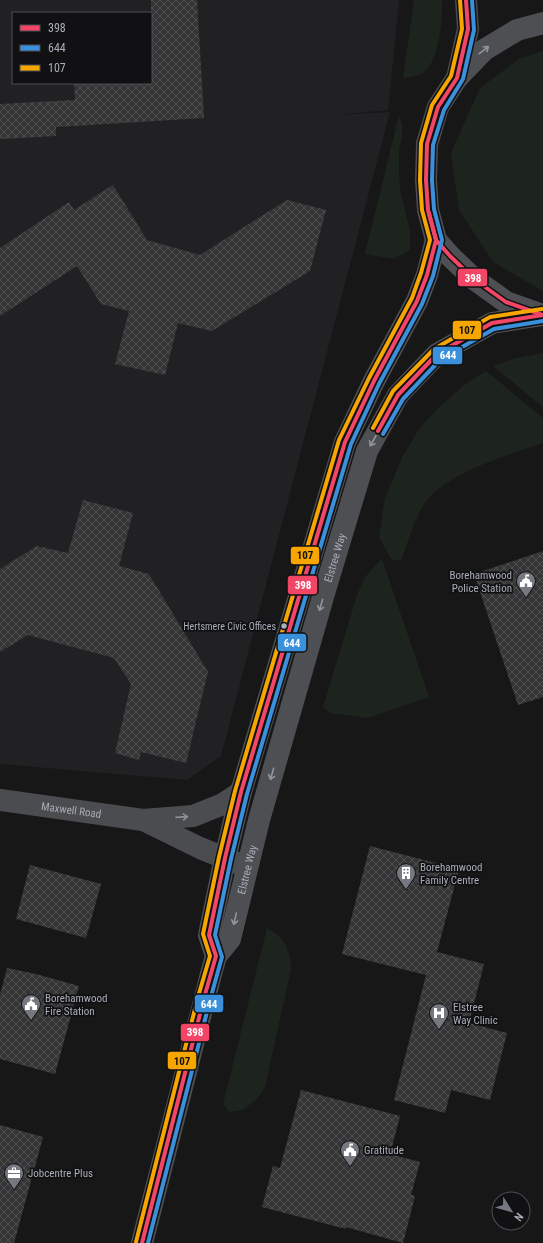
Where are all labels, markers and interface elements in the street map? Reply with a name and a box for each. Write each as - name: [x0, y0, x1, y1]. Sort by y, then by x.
- legend: [12, 12, 152, 84]
- text: 398: [48, 21, 66, 35]
- text: 644: [48, 41, 66, 55]
- one-way arrow: [479, 46, 490, 55]
- text: 107: [48, 61, 66, 75]
- line badge: 398: [457, 268, 488, 287]
- text: 398: [465, 272, 482, 285]
- line badge: 107: [452, 320, 482, 340]
- text: 107: [459, 324, 476, 337]
- line badge: 644: [432, 346, 463, 365]
- text: 644: [440, 349, 457, 362]
- one-way arrow: [369, 435, 376, 447]
- street label: Elstree Way: [321, 531, 348, 584]
- line badge: 107: [290, 546, 320, 565]
- text: 107: [297, 549, 314, 562]
- place label: Borehamwood Police Station: [450, 569, 512, 595]
- public building icon: Borehamwood Police Station: [515, 570, 537, 598]
- line badge: 398: [287, 575, 318, 595]
- text: 398: [295, 579, 312, 592]
- one-way arrow: [316, 598, 324, 611]
- place label: Hertsmere Civic Offices: [183, 621, 276, 632]
- marker: Hertsmere Civic Offices: [279, 621, 289, 631]
- line badge: 644: [277, 633, 307, 652]
- text: 644: [284, 637, 301, 650]
- one-way arrow: [268, 768, 275, 781]
- street label: Maxwell Road: [40, 799, 102, 821]
- one-way arrow: [175, 813, 188, 820]
- street label: Elstree Way: [235, 843, 259, 895]
- place label: Borehamwood Family Centre: [420, 861, 482, 887]
- building icon: Borehamwood Family Centre: [395, 862, 417, 890]
- one-way arrow: [230, 912, 238, 925]
- place label: Borehamwood Fire Station: [45, 992, 107, 1018]
- public building icon: Borehamwood Fire Station: [20, 993, 42, 1021]
- line badge: 644: [194, 994, 224, 1013]
- text: 644: [201, 998, 218, 1011]
- place label: Elstree Way Clinic: [453, 1001, 498, 1027]
- hospital icon: Elstree Way Clinic: [428, 1002, 450, 1030]
- line badge: 398: [180, 1023, 210, 1042]
- text: 398: [187, 1026, 204, 1039]
- line badge: 107: [167, 1051, 197, 1070]
- text: 107: [174, 1055, 191, 1068]
- public building icon: Gratitude: [339, 1139, 361, 1167]
- place label: Gratitude: [364, 1144, 404, 1157]
- office icon: Jobcentre Plus: [3, 1162, 25, 1190]
- place label: Jobcentre Plus: [28, 1167, 93, 1180]
- north arrow: [491, 1191, 531, 1231]
- text: N: [511, 1210, 526, 1224]

